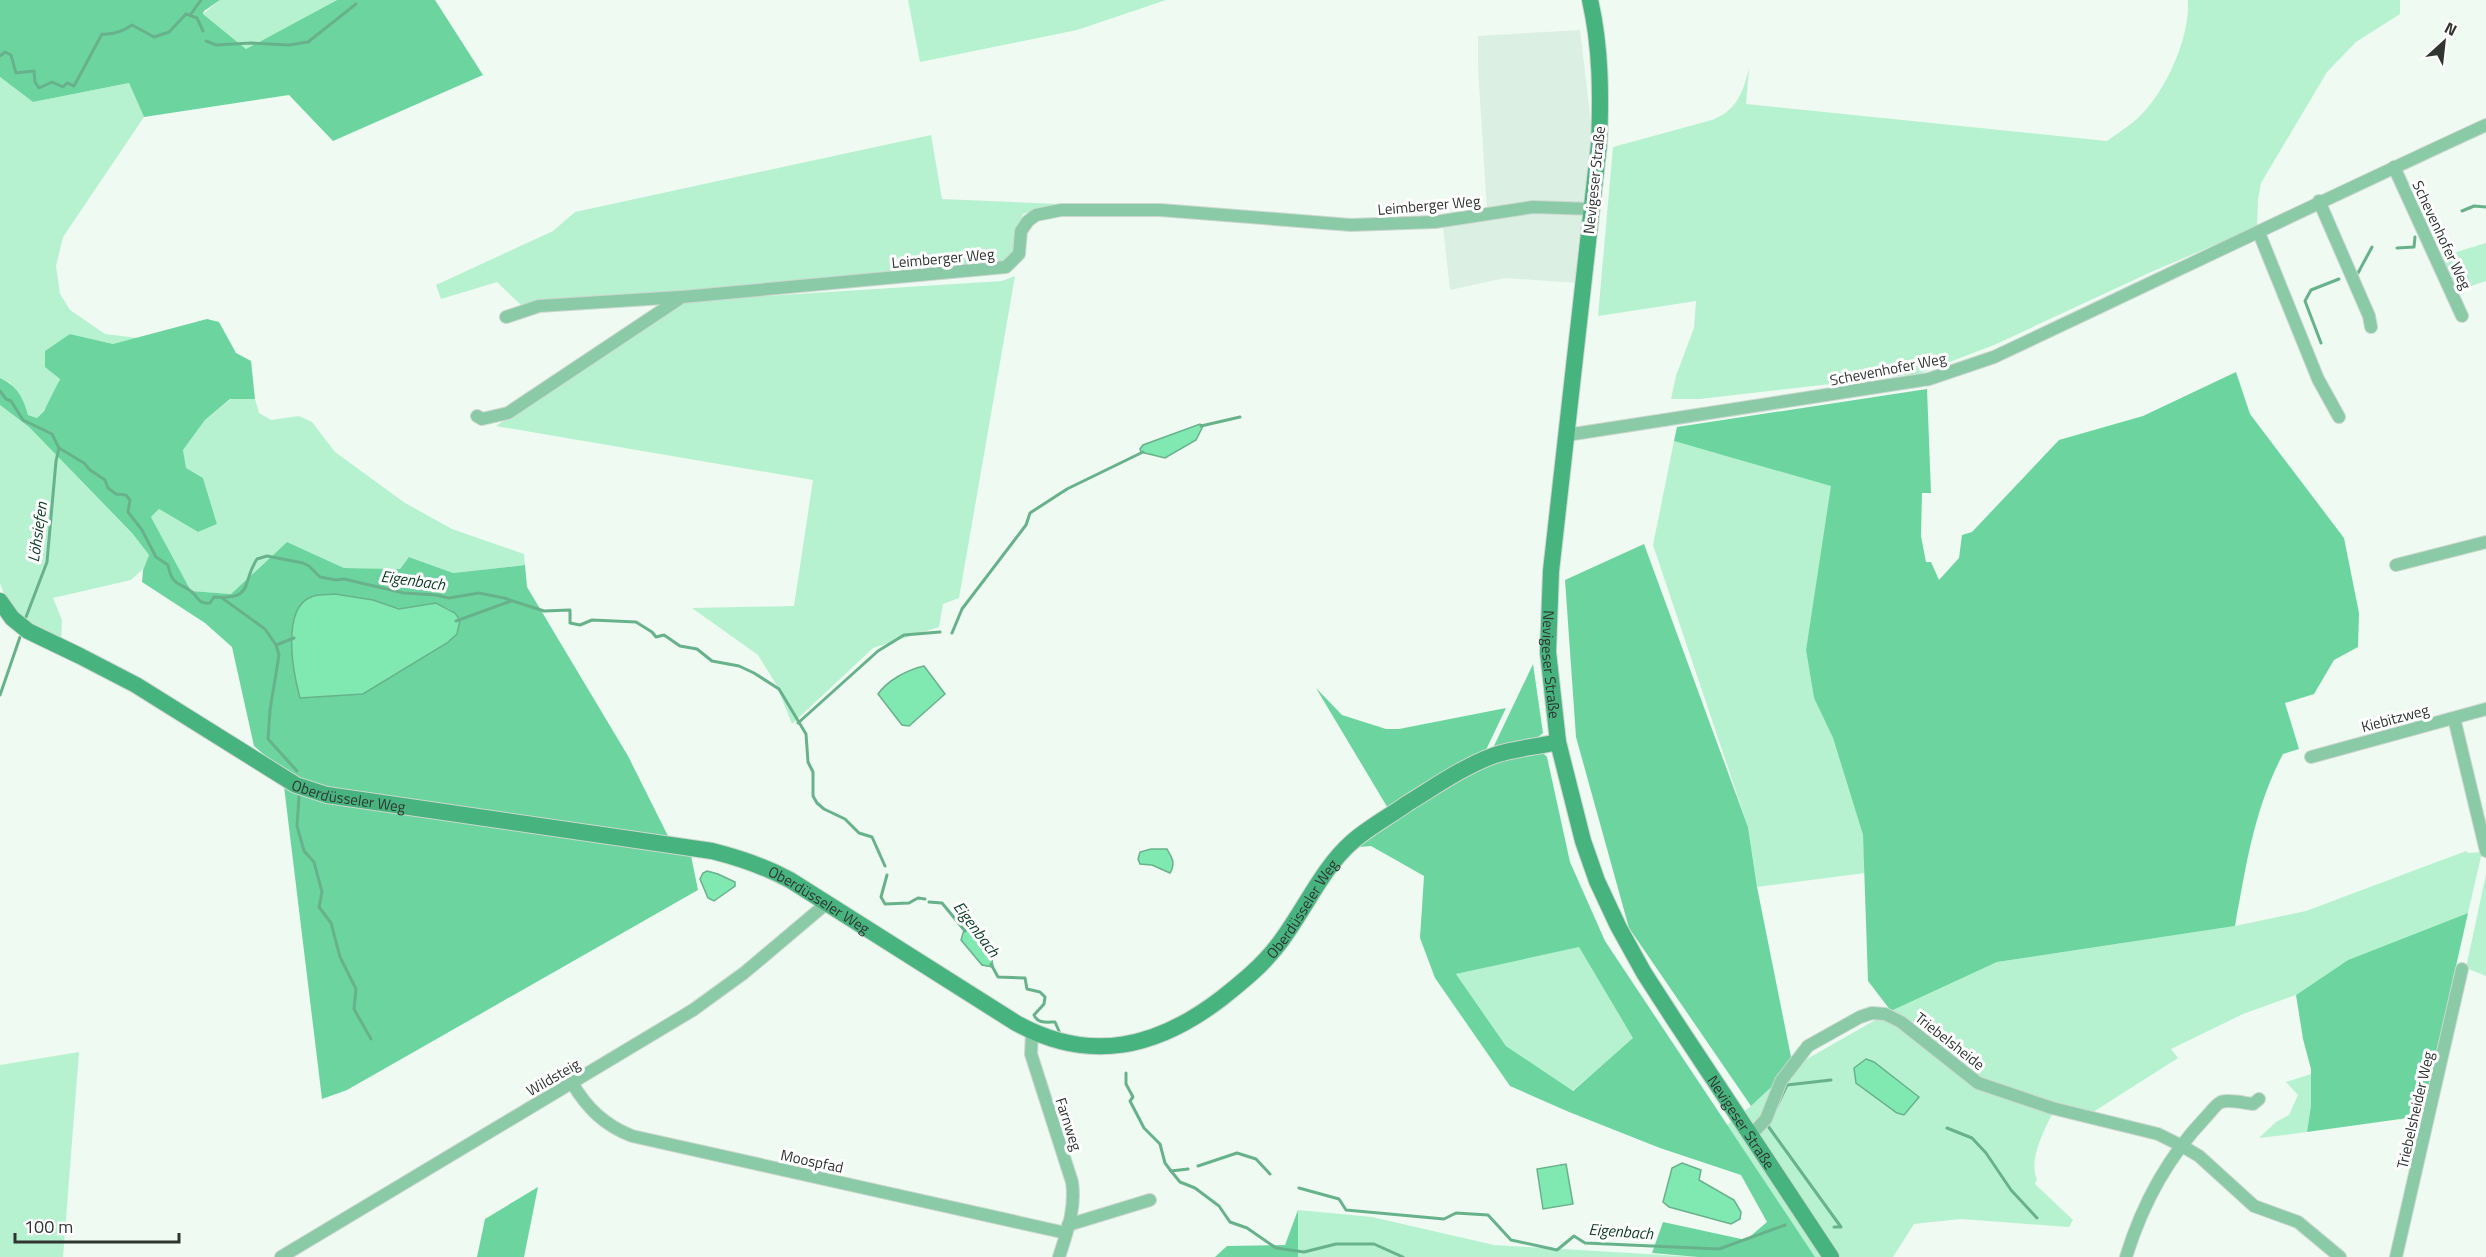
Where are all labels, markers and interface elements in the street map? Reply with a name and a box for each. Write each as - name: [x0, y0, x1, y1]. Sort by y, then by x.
- north arrow: [2414, 12, 2474, 72]
- text: N: [2440, 15, 2461, 42]
- street label: Nevigeser Straße: [1577, 125, 1611, 235]
- street label: Schevenhofer Weg: [2407, 177, 2477, 294]
- street label: Leimberger Weg: [1377, 189, 1482, 221]
- street label: Leimberger Weg: [891, 242, 996, 274]
- street label: Schevenhofer Weg: [1828, 346, 1948, 392]
- water label: Löhsiefen: [21, 499, 53, 564]
- water label: Eigenbach: [379, 564, 448, 597]
- street label: Nevigeser Straße: [1536, 610, 1567, 720]
- street label: Kiebitzweg: [2359, 698, 2432, 738]
- street label: Oberdüsseler Weg: [289, 773, 408, 818]
- street label: Oberdüsseler Weg: [1260, 853, 1344, 963]
- street label: Oberdüsseler Weg: [765, 859, 875, 940]
- water label: Eigenbach: [948, 896, 1007, 963]
- street label: Triebelsheide: [1910, 1006, 1990, 1076]
- street label: Triebelsheider Weg: [2390, 1049, 2440, 1171]
- street label: Wildsteig: [522, 1052, 584, 1102]
- street label: Nevigeser Straße: [1702, 1070, 1781, 1174]
- street label: Farnweg: [1050, 1094, 1088, 1154]
- street label: Moospfad: [778, 1143, 846, 1179]
- scale bar: [15, 1206, 178, 1244]
- text: 100 m: [24, 1213, 73, 1240]
- water label: Eigenbach: [1588, 1217, 1655, 1245]

